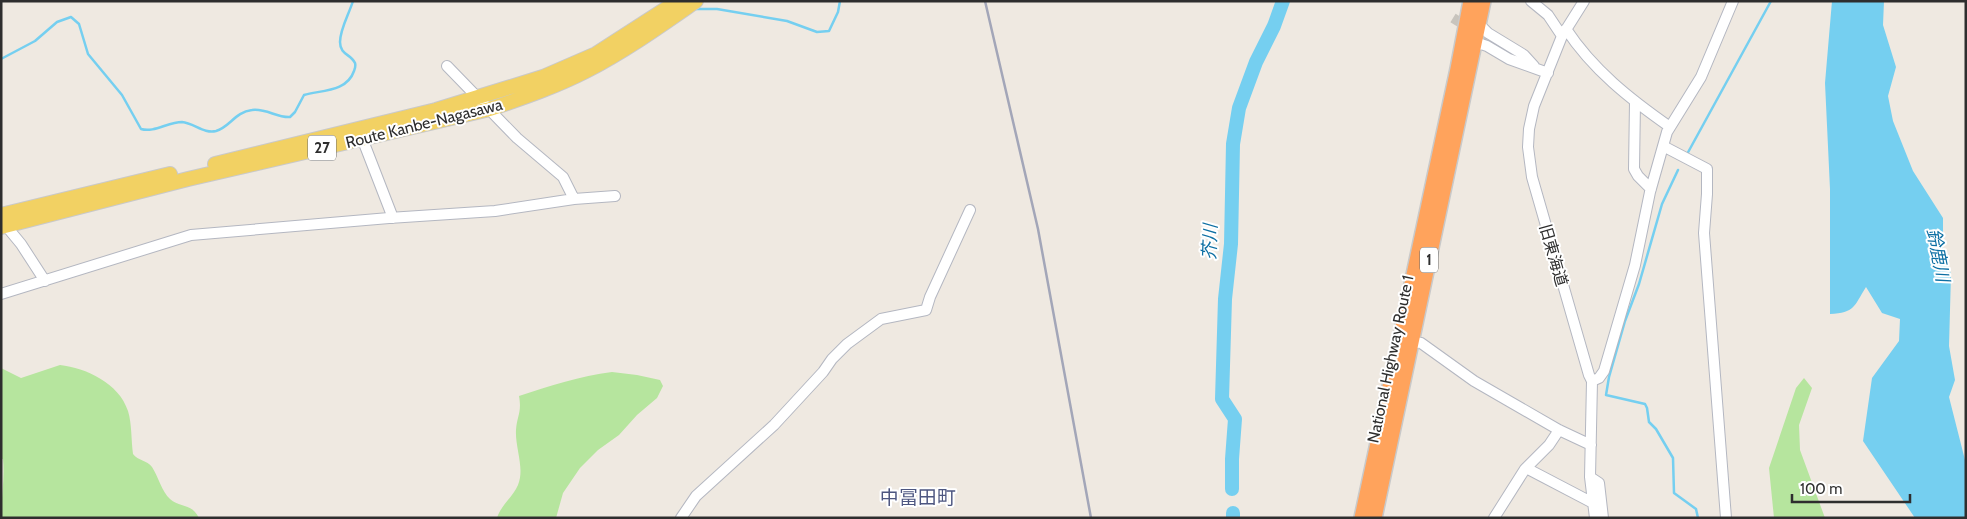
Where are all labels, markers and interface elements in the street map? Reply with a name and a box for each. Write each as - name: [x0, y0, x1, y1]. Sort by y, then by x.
- street label: Route Kanbe-Nagasawa: [344, 95, 505, 152]
- road number: 27: [308, 136, 336, 160]
- water label: 芥川: [1198, 222, 1222, 260]
- street label: 旧東海道: [1536, 222, 1571, 289]
- water label: 鈴鹿川: [1922, 226, 1954, 286]
- road number: 1: [1420, 248, 1438, 272]
- street label: National Highway Route 1: [1363, 274, 1418, 445]
- scale bar: [1792, 472, 1910, 504]
- text: 100 m: [1800, 480, 1842, 498]
- district label: 中冨田町: [880, 486, 956, 509]

